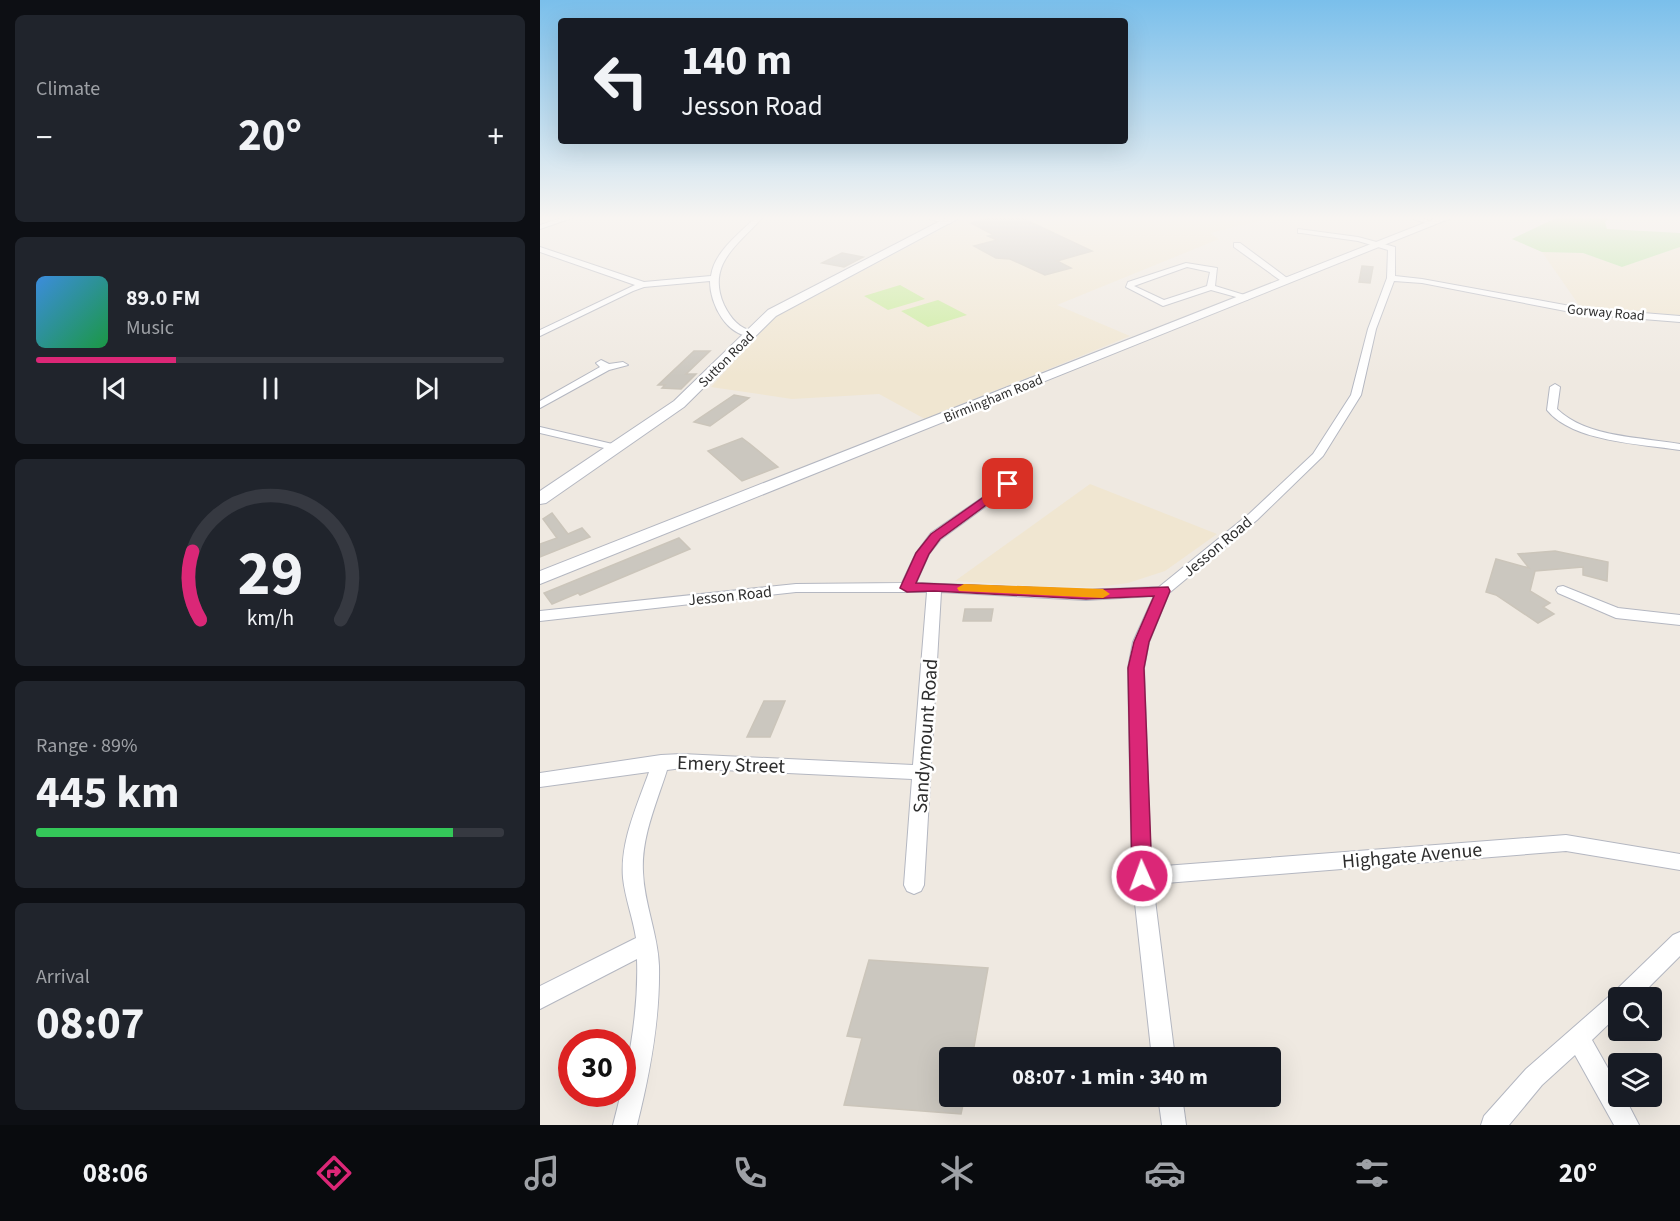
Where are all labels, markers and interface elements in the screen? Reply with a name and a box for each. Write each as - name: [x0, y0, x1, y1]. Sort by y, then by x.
- text: 140 m: [681, 31, 792, 91]
- icon: left: [582, 42, 660, 120]
- text: Climate: [36, 75, 100, 103]
- text: Jesson Road: [681, 87, 823, 126]
- text: 20°: [238, 104, 302, 168]
- text: −: [36, 114, 52, 161]
- text: +: [488, 114, 504, 161]
- text: 89.0 FM: [126, 282, 200, 314]
- street label: Gorway Road: [1566, 300, 1645, 326]
- text: Music: [126, 314, 174, 342]
- street label: Sutton Road: [694, 327, 759, 392]
- street label: Birmingham Road: [941, 370, 1046, 428]
- icon: previous: [98, 372, 131, 405]
- icon: pause: [254, 372, 287, 405]
- icon: next: [410, 372, 443, 405]
- pin: [982, 458, 1033, 509]
- icon: arrive: [991, 467, 1024, 500]
- street label: Jesson Road: [1178, 511, 1257, 582]
- text: 29: [237, 530, 303, 619]
- street label: Jesson Road: [687, 581, 773, 611]
- text: km/h: [246, 603, 294, 634]
- street label: Sandymount Road: [907, 658, 945, 814]
- text: Range · 89%: [36, 732, 137, 760]
- street label: Emery Street: [677, 749, 786, 781]
- text: 445 km: [36, 761, 180, 825]
- street label: Highgate Avenue: [1341, 836, 1483, 876]
- position arrow: [1110, 844, 1174, 908]
- text: Arrival: [36, 963, 90, 991]
- map controls: [1608, 987, 1662, 1107]
- button: search: [1608, 987, 1662, 1041]
- text: 08:07: [36, 992, 145, 1056]
- speed limit sign: 30: [558, 1029, 636, 1107]
- button: layers: [1608, 1053, 1662, 1107]
- text: 08:07 · 1 min · 340 m: [1012, 1061, 1208, 1093]
- icon: directions: [313, 1152, 355, 1194]
- icon: music: [521, 1152, 563, 1194]
- icon: phone: [729, 1152, 771, 1194]
- icon: climate: [936, 1152, 978, 1194]
- icon: car: [1144, 1152, 1186, 1194]
- icon: filters: [1351, 1152, 1393, 1194]
- text: 08:06: [83, 1154, 148, 1193]
- text: 20°: [1559, 1154, 1597, 1193]

